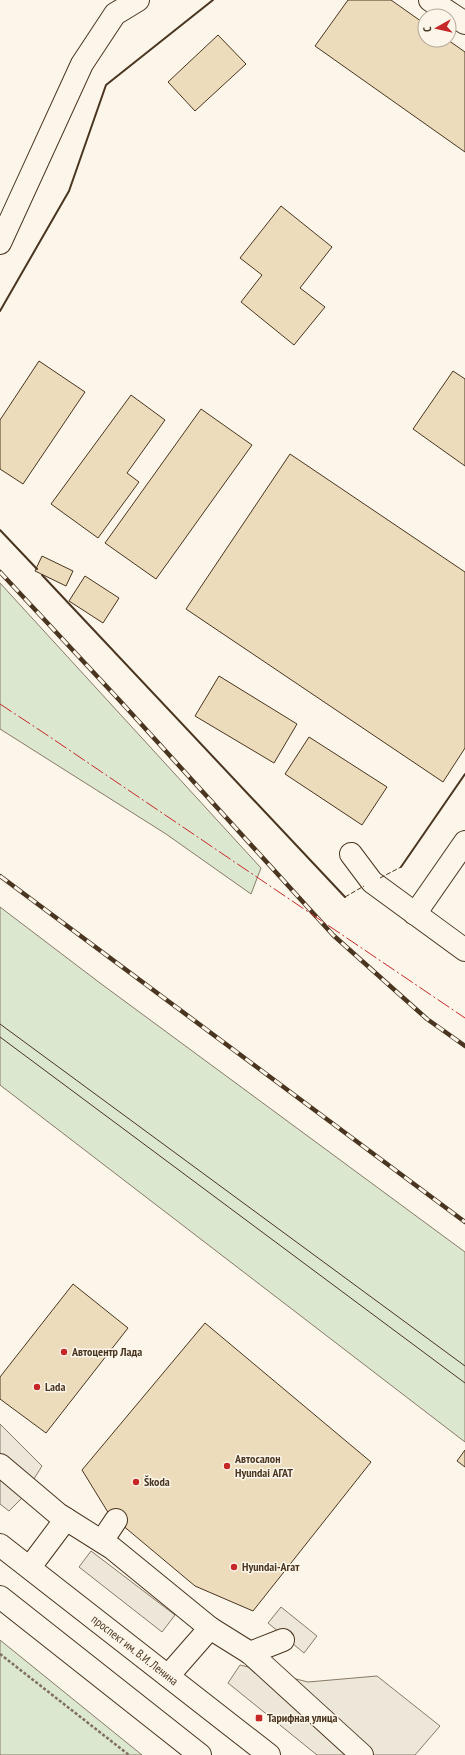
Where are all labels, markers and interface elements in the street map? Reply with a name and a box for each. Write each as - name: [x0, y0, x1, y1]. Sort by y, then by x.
- north arrow: [417, 8, 457, 48]
- text: С: [420, 26, 434, 33]
- place label: Автоцентр Лада: [71, 1344, 142, 1359]
- marker: Автоцентр Лада: [59, 1347, 69, 1357]
- place label: Lada: [45, 1379, 65, 1394]
- marker: Lada: [32, 1382, 42, 1392]
- place label: Автосалон Hyundai АГАТ: [234, 1451, 293, 1480]
- marker: Автосалон Hyundai АГАТ: [222, 1461, 232, 1471]
- place label: Škoda: [144, 1474, 170, 1489]
- marker: Škoda: [131, 1477, 141, 1487]
- place label: Hyundai-Агат: [242, 1559, 300, 1574]
- marker: Hyundai-Агат: [229, 1562, 239, 1572]
- street label: проспект им. В.И. Ленина: [89, 1611, 182, 1688]
- place label: Тарифная улица: [267, 1710, 338, 1725]
- marker: Тарифная улица: [254, 1713, 264, 1723]

